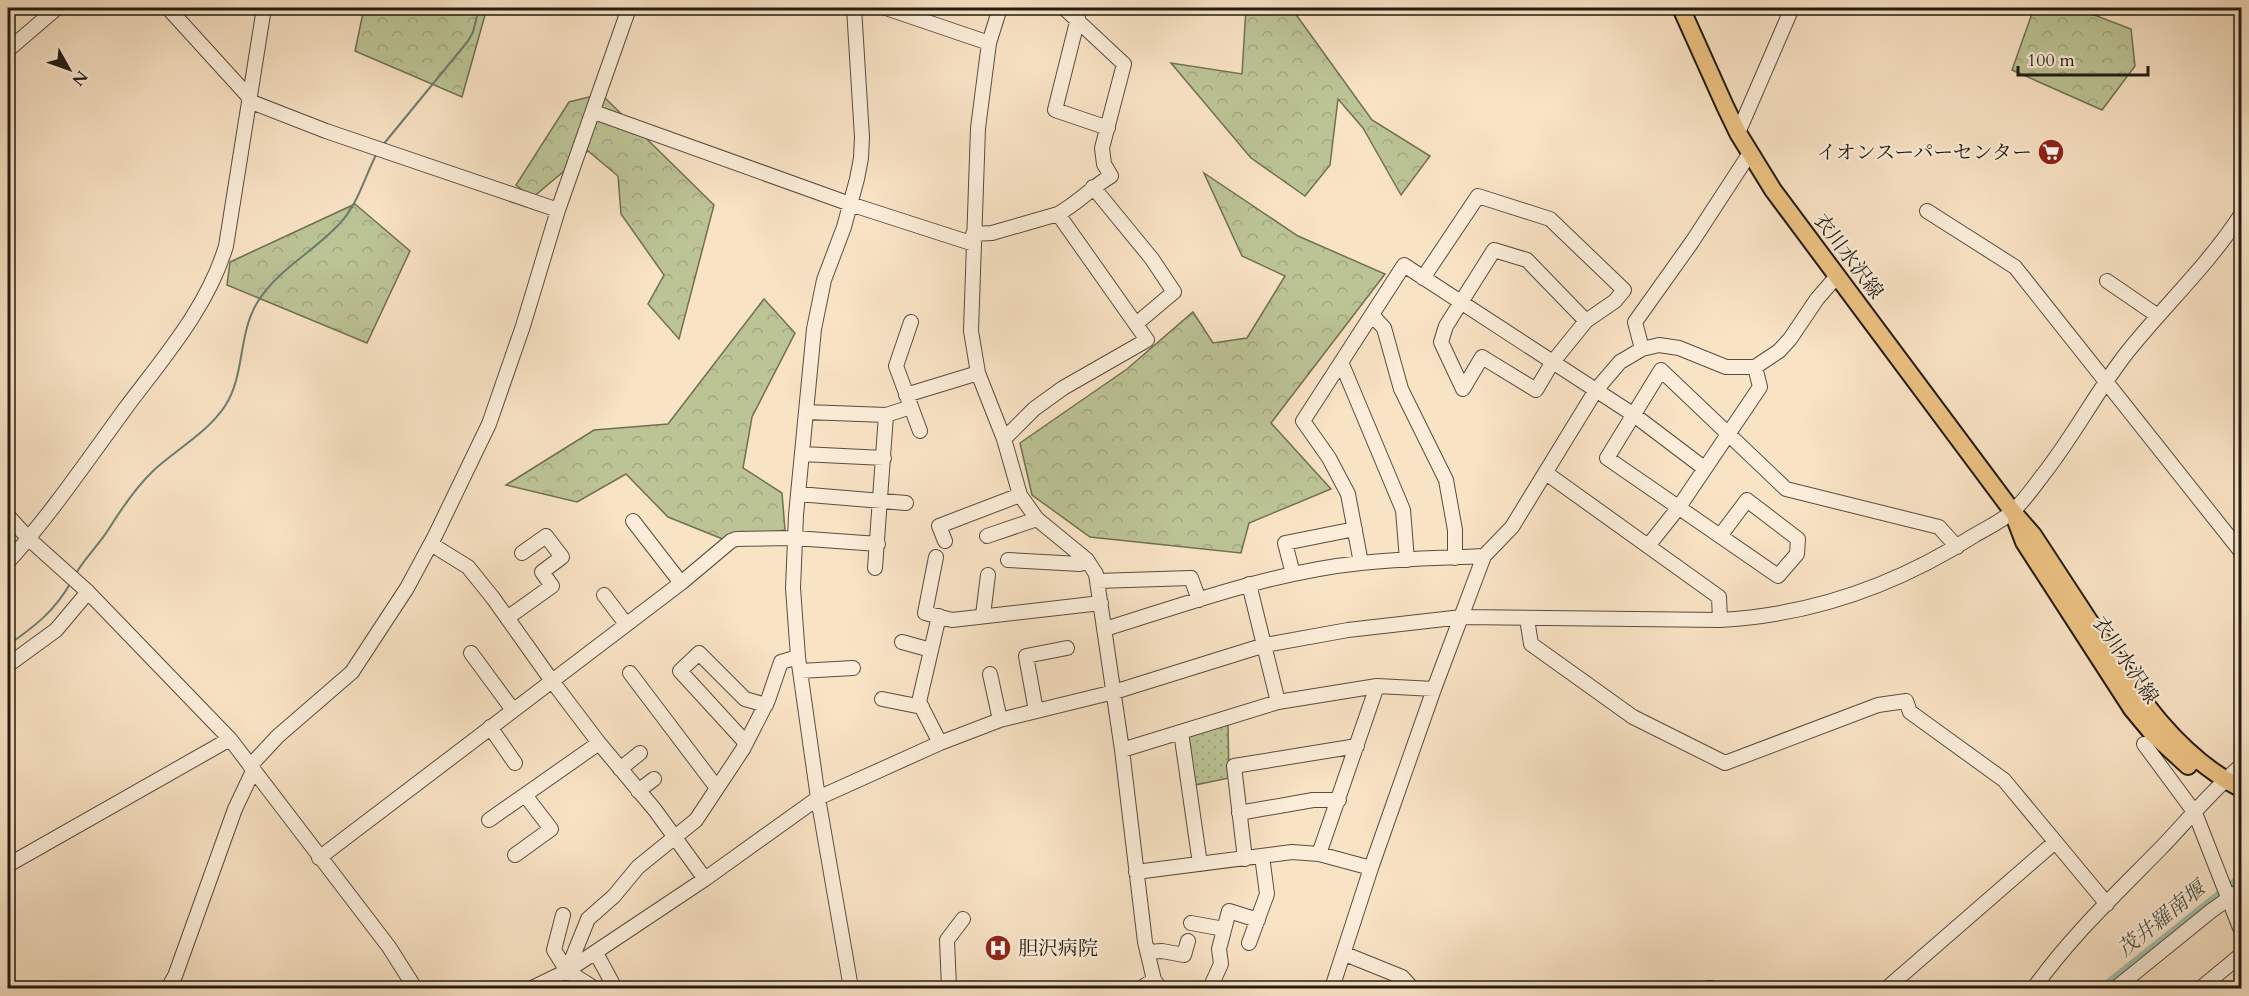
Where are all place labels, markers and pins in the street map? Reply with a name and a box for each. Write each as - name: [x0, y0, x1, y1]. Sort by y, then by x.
- supermarket icon: イオンスーパーセンター: [2036, 137, 2066, 167]
- place label: イオンスーパーセンター: [1816, 139, 2032, 166]
- hospital icon: 胆沢病院: [983, 933, 1013, 963]
- place label: 胆沢病院: [1018, 935, 1098, 962]

